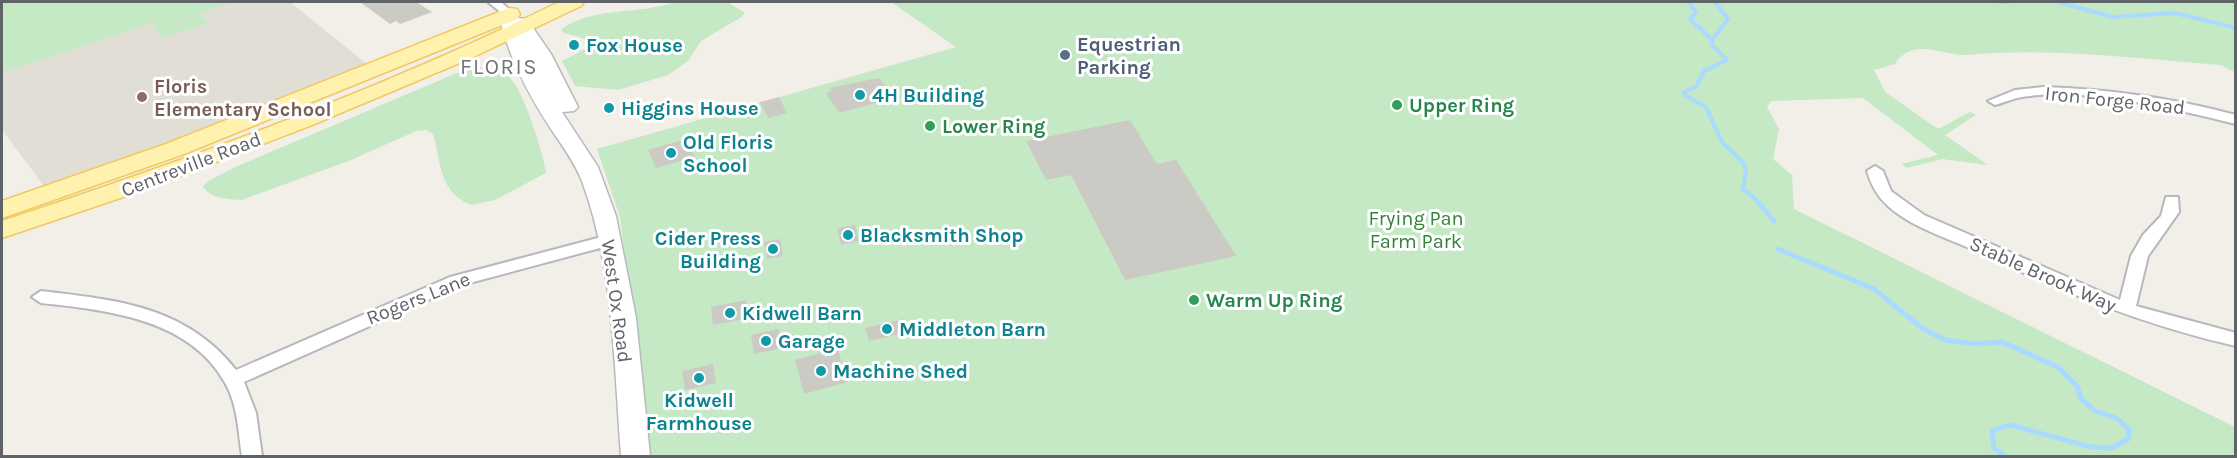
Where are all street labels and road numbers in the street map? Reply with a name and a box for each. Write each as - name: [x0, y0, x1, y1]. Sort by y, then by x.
- street label: Iron Forge Road: [2044, 82, 2186, 119]
- street label: Centreville Road: [118, 127, 264, 202]
- street label: Stable Brook Way: [1966, 232, 2120, 317]
- street label: West Ox Road: [596, 238, 637, 364]
- street label: Rogers Lane: [363, 267, 473, 330]

